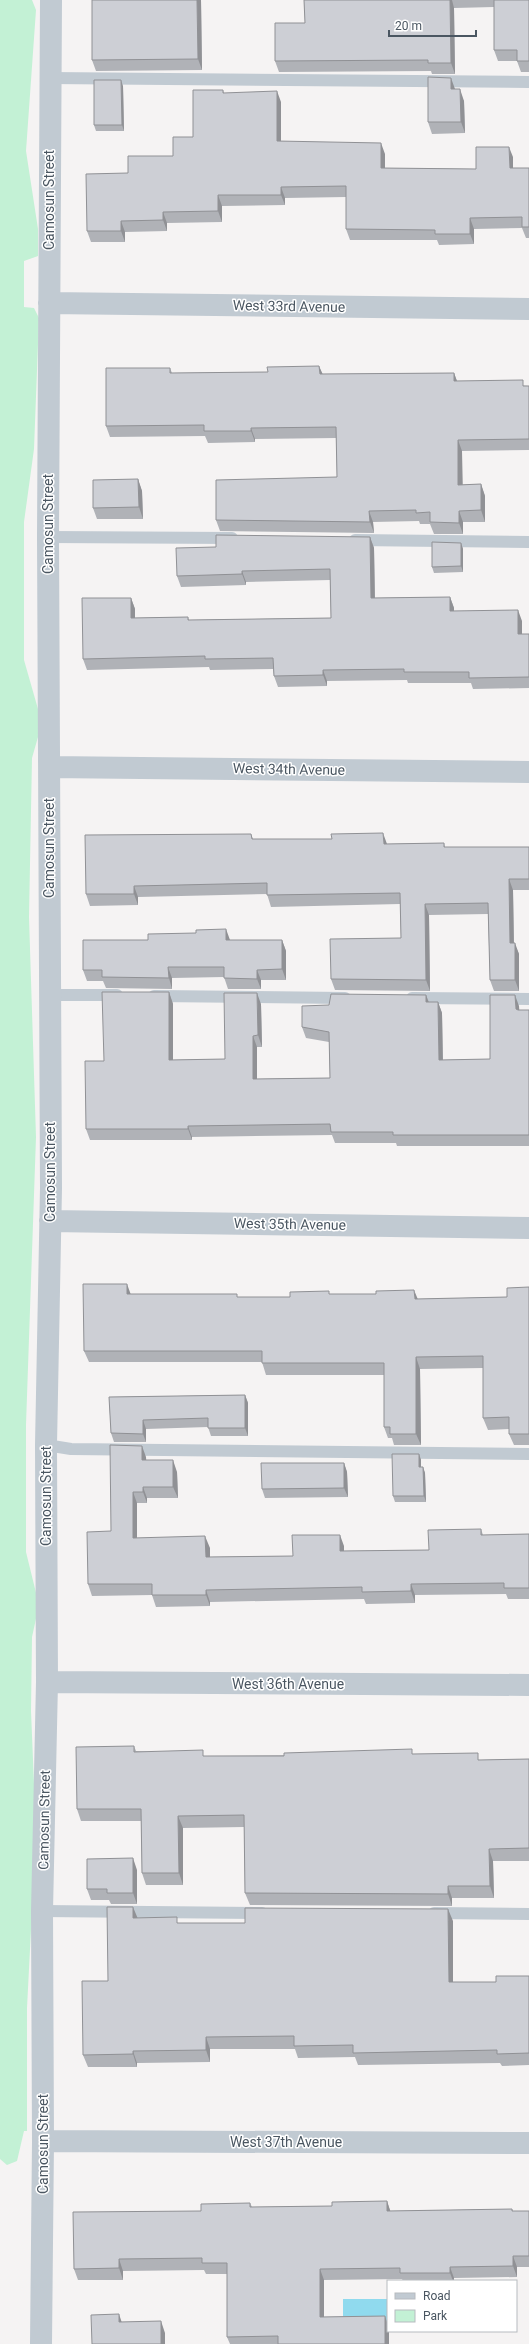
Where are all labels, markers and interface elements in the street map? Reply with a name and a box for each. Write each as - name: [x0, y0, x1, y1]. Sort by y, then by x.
- scale bar: [389, 12, 476, 38]
- text: 20 m: [395, 19, 422, 33]
- street label: Camosun Street: [41, 150, 57, 250]
- street label: West 33rd Avenue: [233, 297, 345, 315]
- street label: Camosun Street: [40, 474, 56, 574]
- street label: West 34th Avenue: [233, 760, 345, 778]
- street label: Camosun Street: [41, 798, 57, 898]
- street label: Camosun Street: [42, 1122, 58, 1222]
- street label: West 35th Avenue: [234, 1215, 346, 1233]
- street label: Camosun Street: [38, 1446, 54, 1546]
- street label: West 36th Avenue: [232, 1676, 344, 1692]
- street label: Camosun Street: [35, 1769, 53, 1870]
- street label: Camosun Street: [35, 2094, 51, 2194]
- street label: West 37th Avenue: [230, 2134, 342, 2150]
- legend: [387, 2280, 517, 2332]
- text: Road: [423, 2289, 451, 2303]
- text: Park: [423, 2309, 448, 2323]

